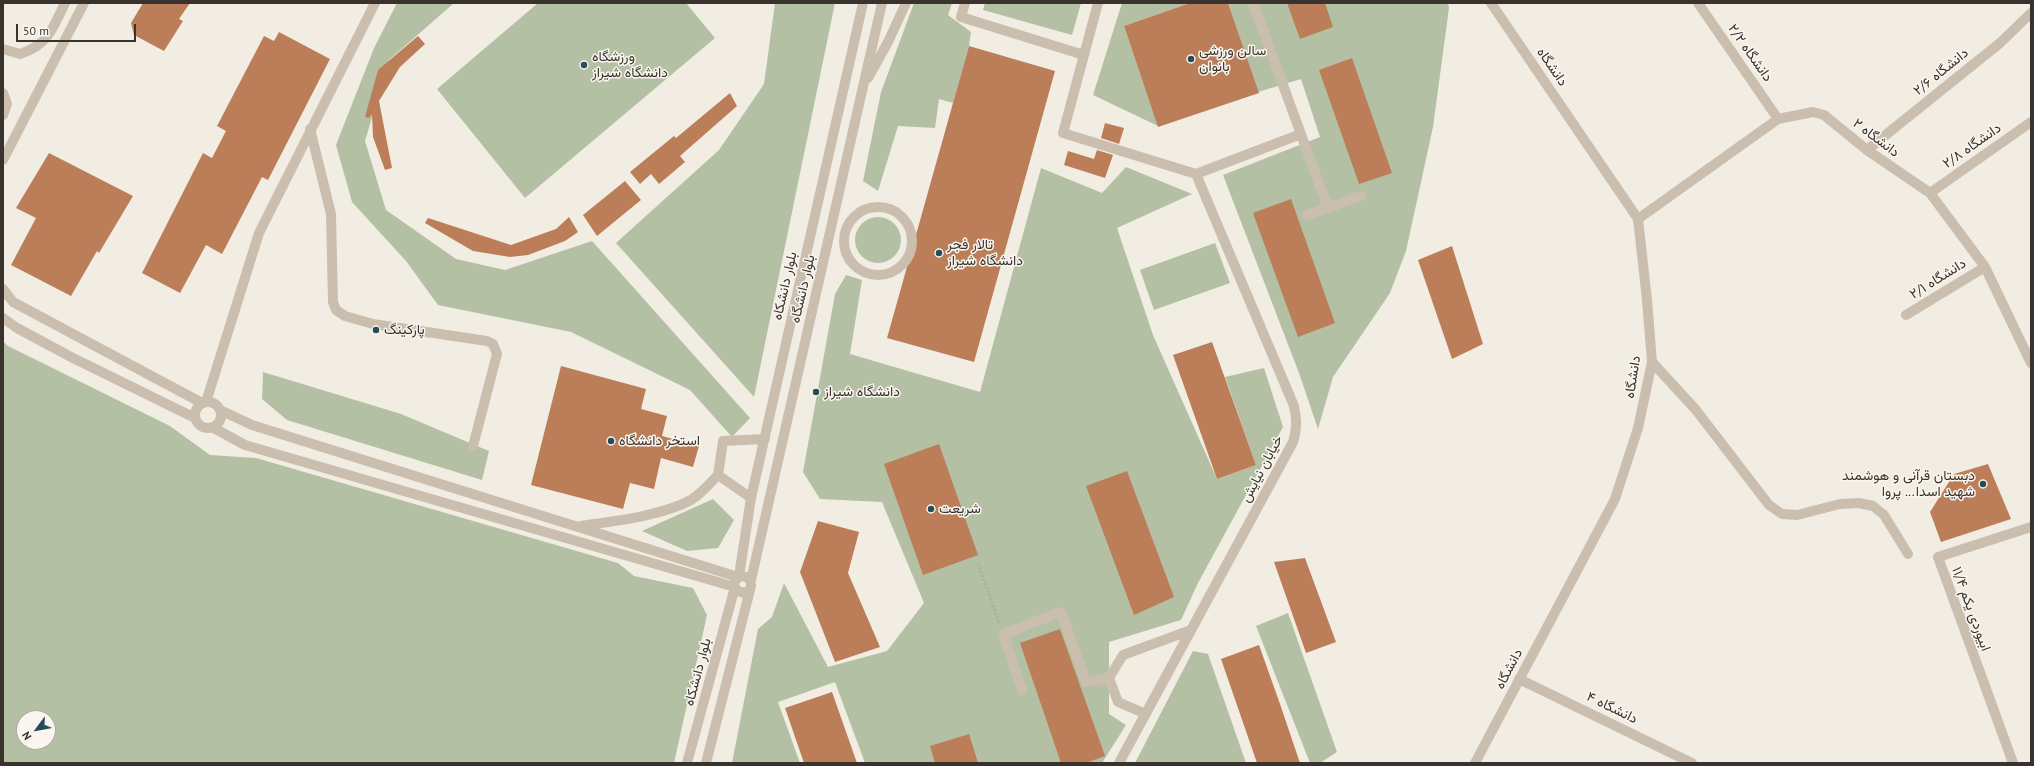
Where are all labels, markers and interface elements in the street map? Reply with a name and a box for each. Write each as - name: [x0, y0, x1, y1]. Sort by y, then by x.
- scale bar: [18, 16, 138, 42]
- street label: ۲/۲ دانشگاه: [1724, 21, 1776, 85]
- text: 50 m: [23, 23, 49, 38]
- place label: سالن ورزشی بانوان: [1199, 43, 1266, 76]
- street label: دانشگاه: [1533, 44, 1571, 90]
- street label: ۲/۶ دانشگاه: [1910, 45, 1972, 99]
- place label: ورزشگاه دانشگاه شیراز: [592, 49, 668, 82]
- marker: سالن ورزشی بانوان: [1186, 54, 1196, 64]
- marker: ورزشگاه دانشگاه شیراز: [579, 60, 589, 70]
- street label: ۲ دانشگاه: [1849, 115, 1903, 161]
- street label: ۲/۸ دانشگاه: [1940, 120, 2004, 172]
- place label: تالار فجر دانشگاه شیراز: [947, 237, 1023, 270]
- marker: تالار فجر دانشگاه شیراز: [934, 248, 944, 258]
- street label: بلوار دانشکاه: [769, 250, 801, 322]
- street label: بلوار دانشگاه: [787, 253, 819, 325]
- street label: ۲/۱ دانشگاه: [1907, 255, 1969, 303]
- place label: پارکینگ: [384, 322, 425, 338]
- marker: پارکینگ: [371, 325, 381, 335]
- street label: دانشگاه: [1621, 354, 1645, 400]
- place label: دانشگاه شیراز: [824, 384, 900, 400]
- marker: دانشگاه شیراز: [811, 387, 821, 397]
- place label: استخر دانشگاه: [619, 433, 700, 449]
- street label: خیابان نیایش: [1237, 433, 1287, 505]
- marker: استخر دانشگاه: [606, 436, 616, 446]
- place label: دبستان قرآنی و هوشمند شهید اسدا... پروا: [1842, 468, 1975, 500]
- marker: دبستان قرآنی و هوشمند شهید اسدا... پروا: [1978, 479, 1988, 489]
- place label: شریعت: [939, 501, 981, 517]
- marker: شریعت: [926, 504, 936, 514]
- street label: ۱۱/۴ ابیوردی یکم: [1948, 564, 1994, 654]
- street label: بلوار دانشکاه: [681, 636, 715, 708]
- street label: دانشگاه: [1491, 646, 1527, 692]
- street label: ۴ دانشگاه: [1584, 688, 1640, 728]
- north arrow: [16, 710, 56, 750]
- text: N: [19, 729, 35, 743]

